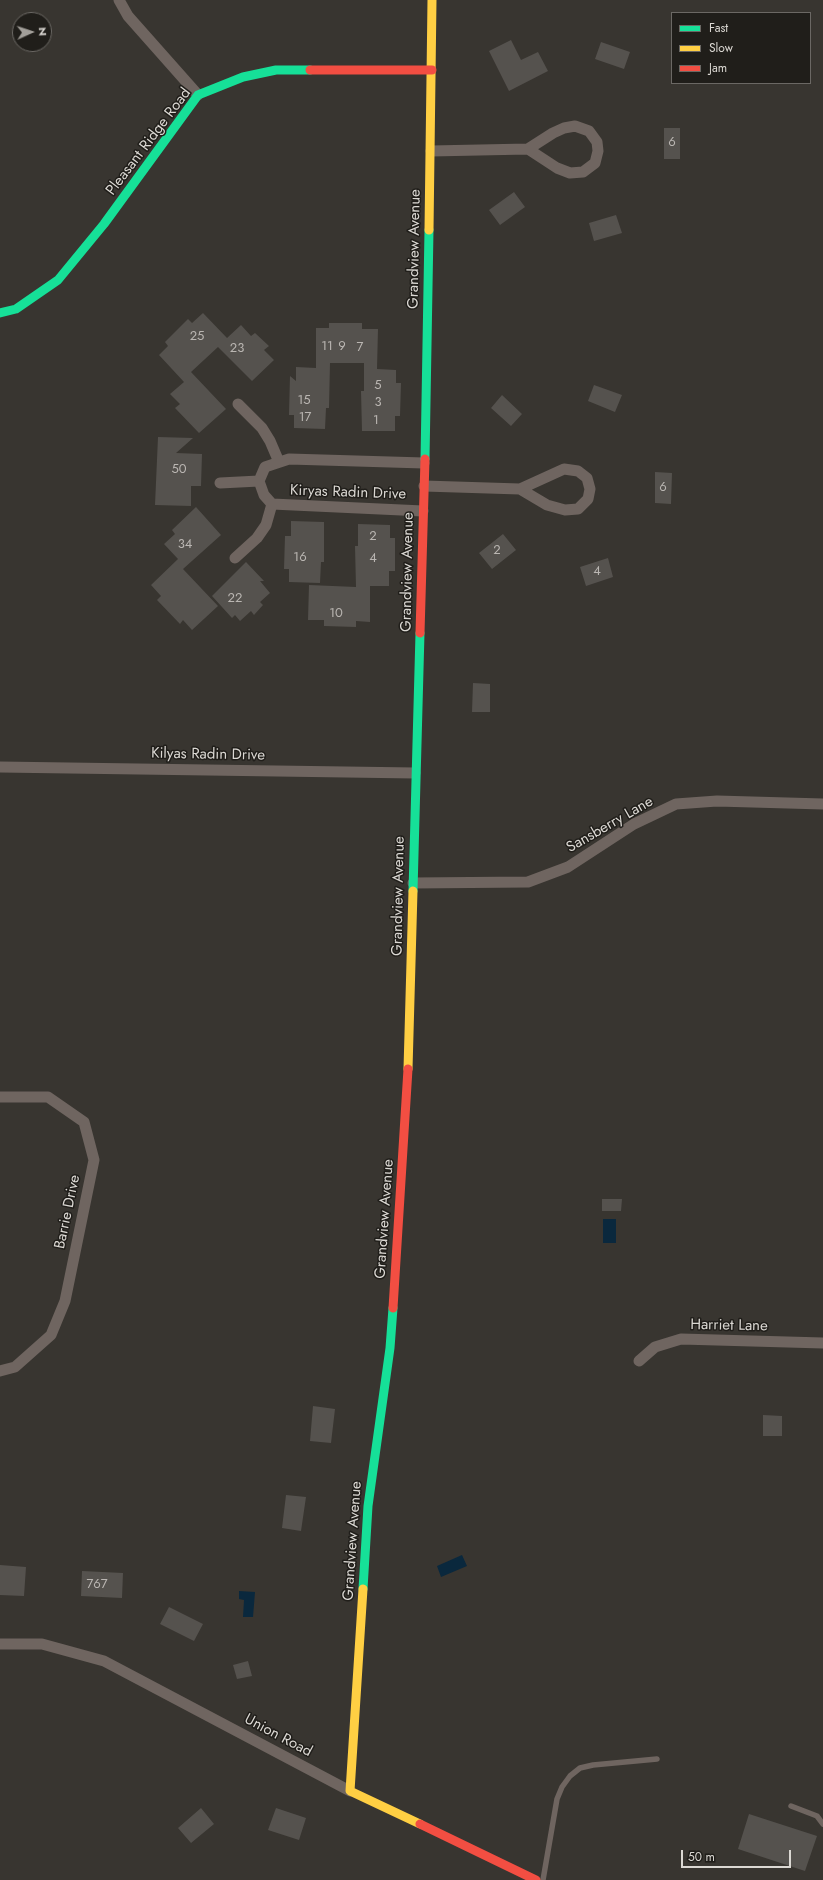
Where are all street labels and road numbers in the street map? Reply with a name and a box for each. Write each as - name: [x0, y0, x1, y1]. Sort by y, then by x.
- street label: Pleasant Ridge Road: [103, 85, 195, 199]
- street label: Grandview Avenue: [405, 189, 425, 309]
- street label: Kiryas Radin Drive: [290, 482, 406, 504]
- street label: Grandview Avenue: [398, 512, 418, 632]
- street label: Kilyas Radin Drive: [151, 745, 265, 765]
- street label: Sansberry Lane: [563, 793, 657, 857]
- street label: Grandview Avenue: [389, 836, 409, 956]
- street label: Grandview Avenue: [372, 1159, 398, 1279]
- street label: Barrie Drive: [51, 1173, 85, 1251]
- street label: Harriet Lane: [690, 1316, 768, 1336]
- street label: Grandview Avenue: [340, 1481, 366, 1601]
- street label: Union Road: [241, 1711, 315, 1761]

